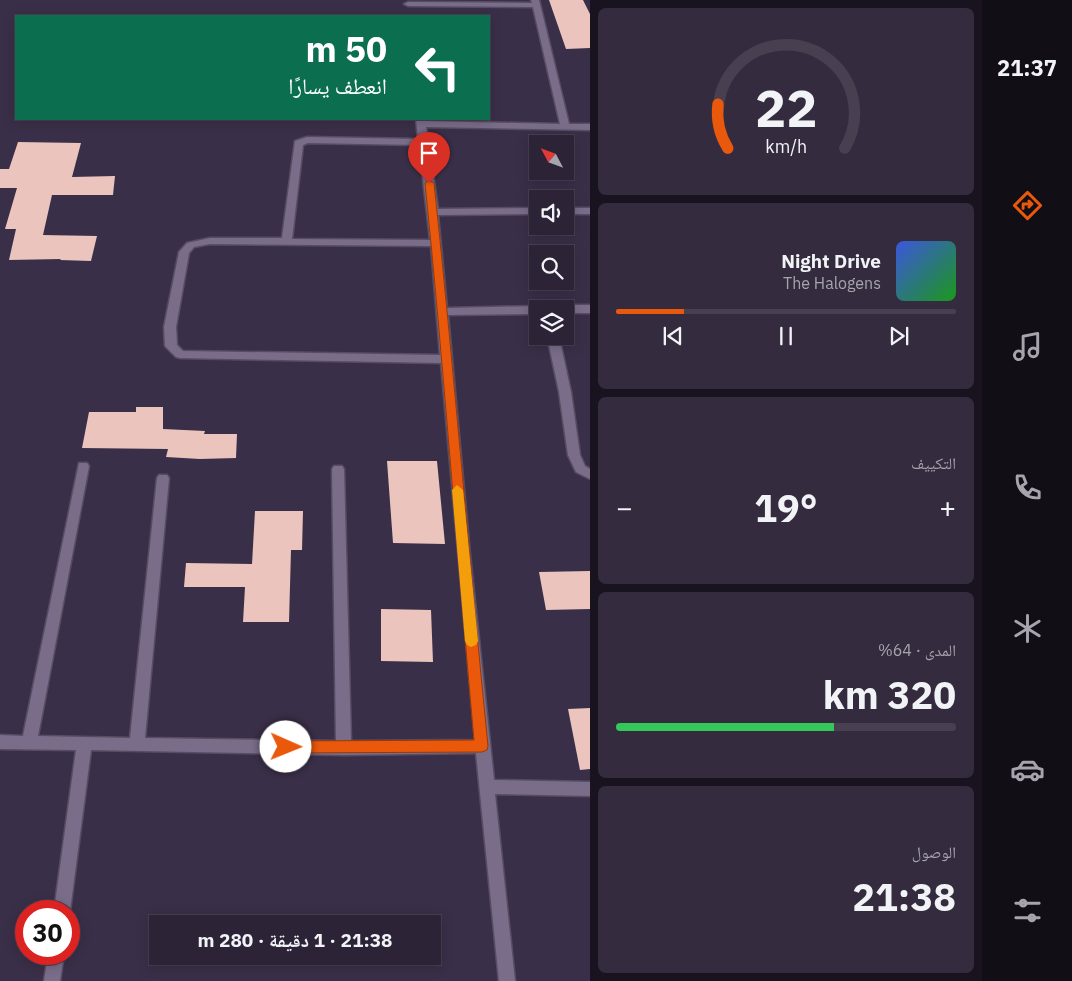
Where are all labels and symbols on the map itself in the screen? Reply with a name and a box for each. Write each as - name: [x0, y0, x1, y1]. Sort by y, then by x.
- pin: [408, 132, 450, 183]
- north arrow: [529, 135, 574, 180]
- position arrow: [259, 720, 311, 772]
- speed limit sign: 30: [15, 900, 80, 965]

